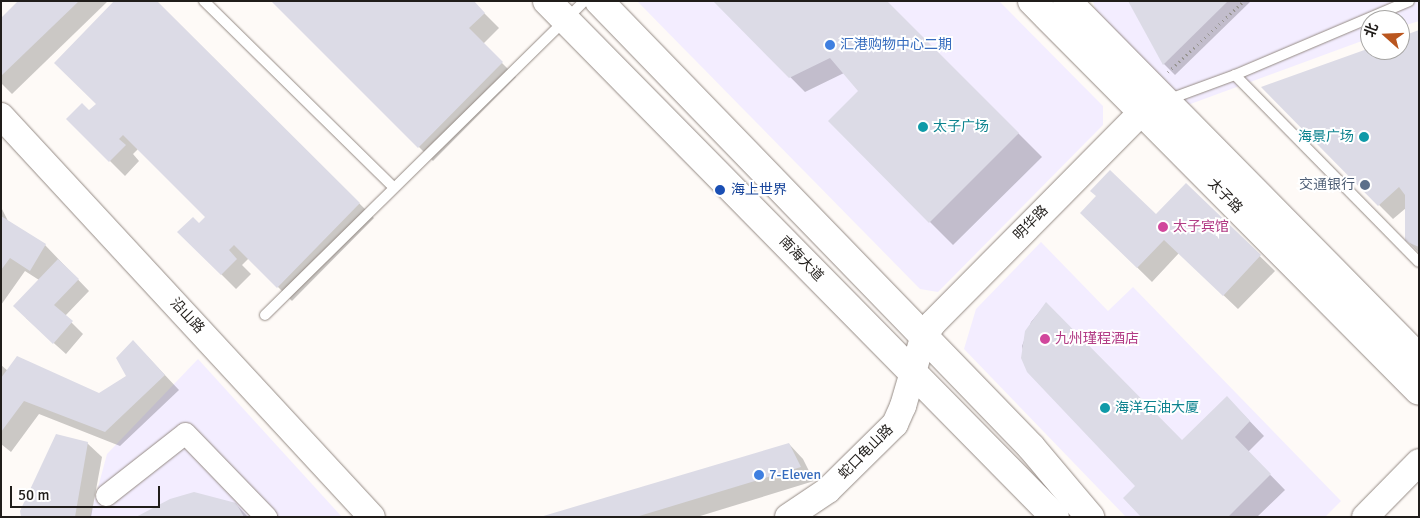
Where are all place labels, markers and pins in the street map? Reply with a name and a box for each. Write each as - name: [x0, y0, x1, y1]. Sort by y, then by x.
- place label: 汇港购物中心二期: [840, 37, 952, 53]
- marker: 汇港购物中心二期: [824, 39, 836, 51]
- place label: 太子广场: [933, 119, 989, 135]
- marker: 太子广场: [917, 121, 929, 133]
- place label: 海景广场: [1298, 129, 1354, 145]
- marker: 海景广场: [1358, 131, 1370, 143]
- place label: 交通银行: [1299, 177, 1355, 193]
- marker: 交通银行: [1359, 179, 1371, 191]
- place label: 海上世界: [731, 182, 787, 198]
- marker: 海上世界: [713, 183, 727, 197]
- place label: 太子宾馆: [1173, 219, 1229, 235]
- marker: 太子宾馆: [1157, 221, 1169, 233]
- place label: 九州瑾程酒店: [1055, 331, 1139, 347]
- marker: 九州瑾程酒店: [1039, 333, 1051, 345]
- place label: 海洋石油大厦: [1115, 400, 1199, 416]
- marker: 海洋石油大厦: [1099, 402, 1111, 414]
- place label: 7-Eleven: [769, 467, 821, 483]
- marker: 7-Eleven: [753, 469, 765, 481]

